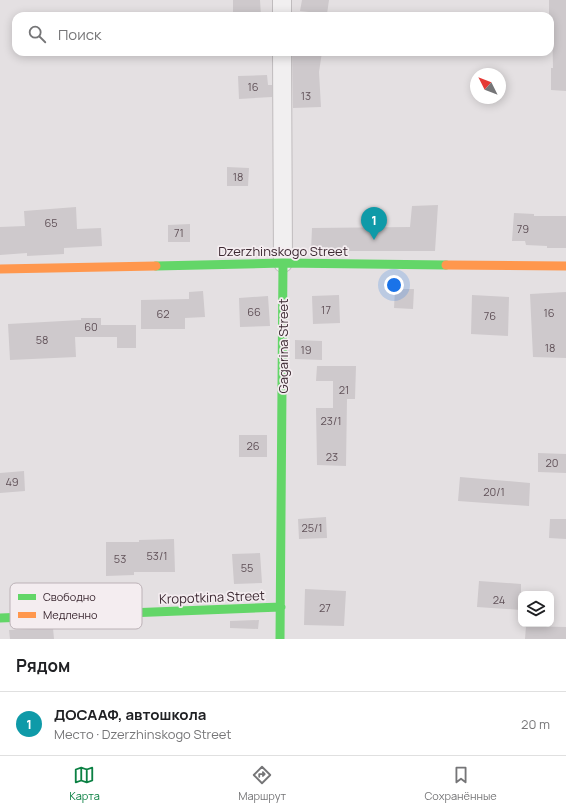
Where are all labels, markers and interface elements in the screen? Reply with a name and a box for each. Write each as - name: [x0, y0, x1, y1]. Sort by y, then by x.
- search box: [12, 12, 554, 56]
- icon: search: [26, 23, 48, 45]
- text: Поиск: [58, 24, 102, 45]
- north arrow: [470, 68, 506, 104]
- house number: 16: [247, 79, 259, 94]
- house number: 13: [301, 88, 311, 103]
- house number: 18: [233, 169, 243, 184]
- pin: 1: [361, 207, 387, 240]
- house number: 65: [44, 215, 58, 230]
- house number: 79: [517, 221, 529, 236]
- house number: 71: [174, 225, 184, 240]
- street label: Dzerzhinskogo Street: [218, 242, 348, 260]
- your location: [384, 275, 404, 295]
- street label: Gagarina Street: [274, 299, 292, 393]
- house number: 17: [321, 302, 331, 317]
- house number: 66: [247, 304, 261, 319]
- house number: 16: [543, 305, 555, 320]
- house number: 62: [156, 306, 170, 321]
- house number: 76: [484, 308, 496, 323]
- house number: 60: [84, 319, 98, 334]
- house number: 58: [36, 332, 48, 347]
- house number: 18: [545, 340, 555, 355]
- house number: 19: [300, 342, 312, 357]
- house number: 21: [339, 382, 349, 397]
- house number: 23/1: [321, 413, 341, 428]
- house number: 26: [246, 438, 260, 453]
- house number: 23: [326, 449, 338, 464]
- house number: 20: [546, 455, 558, 470]
- house number: 49: [5, 474, 19, 489]
- house number: 20/1: [483, 484, 505, 499]
- house number: 25/1: [301, 520, 323, 535]
- house number: 53/1: [147, 548, 168, 563]
- house number: 53: [114, 551, 126, 566]
- house number: 55: [241, 560, 253, 575]
- legend: [10, 583, 142, 629]
- street label: Kropotkina Street: [159, 586, 265, 608]
- text: Свободно: [43, 589, 96, 604]
- map controls: [518, 591, 554, 627]
- button: layers: [518, 591, 554, 627]
- house number: 24: [493, 592, 505, 607]
- house number: 27: [319, 600, 331, 615]
- text: Медленно: [43, 607, 98, 622]
- text: Рядом: [16, 654, 70, 677]
- text: ДОСААФ, автошкола: [54, 704, 206, 725]
- text: 1: [26, 715, 32, 733]
- text: 20 m: [521, 715, 550, 733]
- text: Место · Dzerzhinskogo Street: [54, 725, 232, 743]
- tab: Карта: [69, 764, 100, 803]
- tab: Маршрут: [238, 764, 286, 803]
- tab: Сохранённые: [424, 764, 497, 803]

